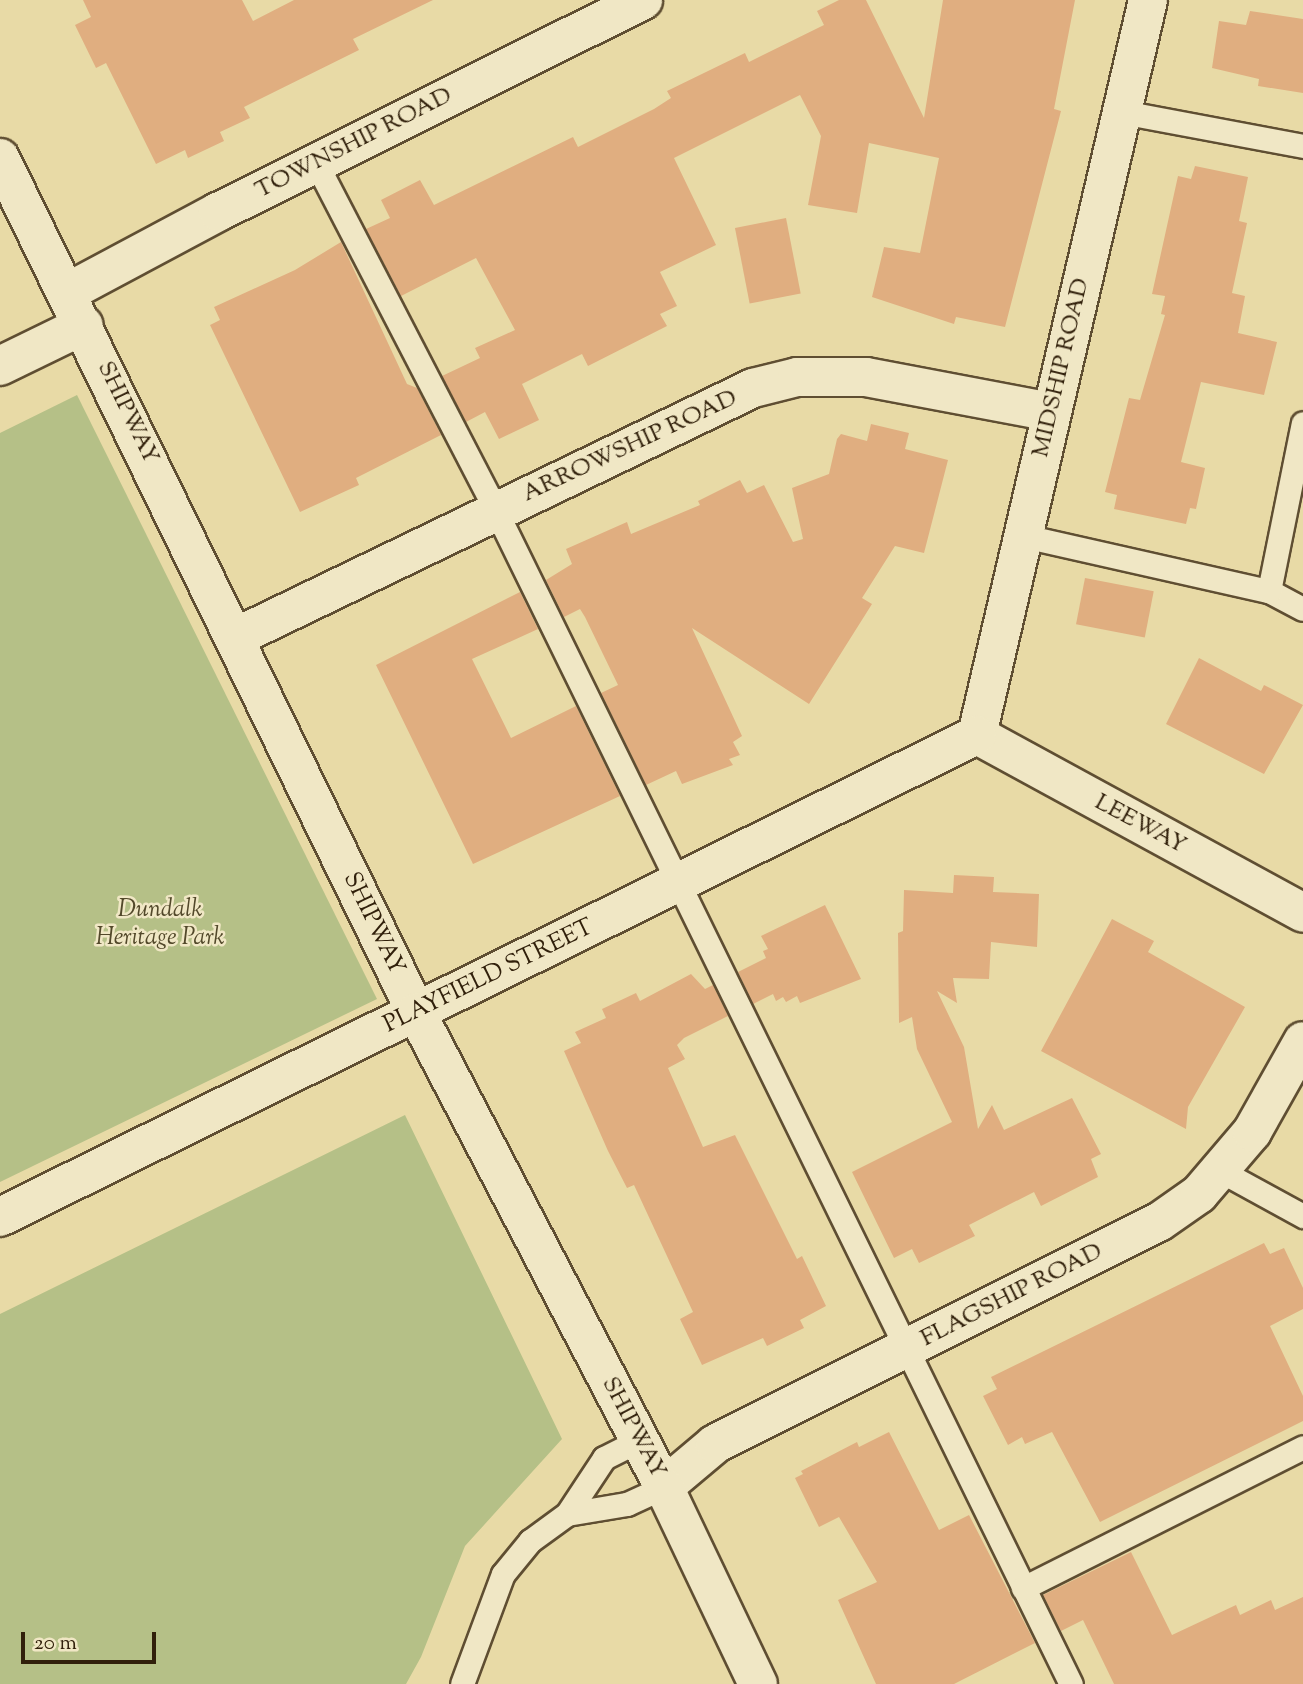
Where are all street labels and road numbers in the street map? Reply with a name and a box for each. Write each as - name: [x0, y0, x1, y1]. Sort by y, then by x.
- street label: TOWNSHIP ROAD: [251, 82, 457, 206]
- street label: MIDSHIP ROAD: [1027, 276, 1097, 460]
- street label: SHIPWAY: [90, 357, 164, 469]
- street label: ARROWSHIP ROAD: [518, 385, 742, 509]
- street label: LEEWAY: [1089, 789, 1191, 861]
- street label: SHIPWAY: [336, 868, 410, 980]
- street label: PLAYFIELD STREET: [380, 914, 598, 1040]
- street label: FLAGSHIP ROAD: [916, 1238, 1108, 1354]
- street label: SHIPWAY: [594, 1372, 672, 1484]

